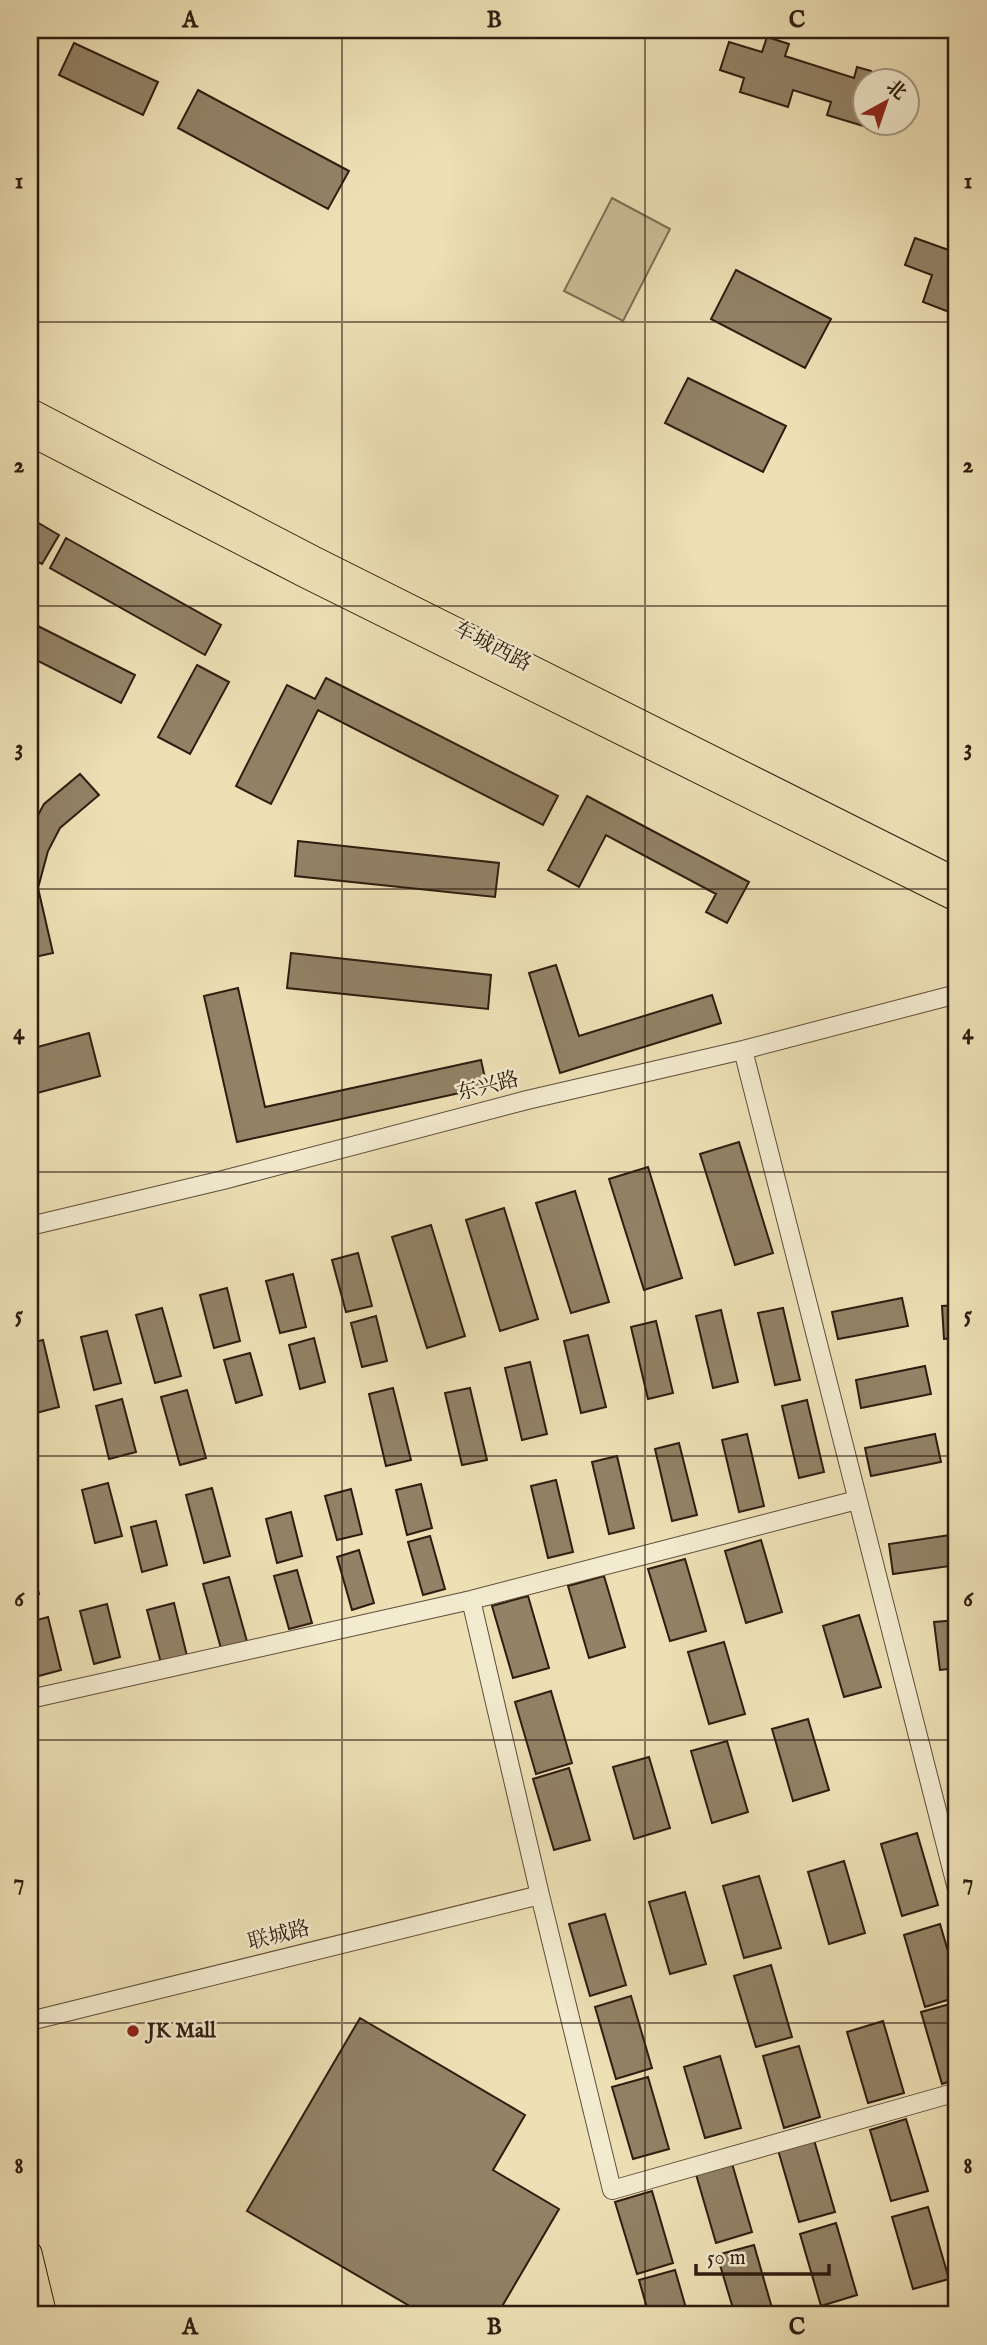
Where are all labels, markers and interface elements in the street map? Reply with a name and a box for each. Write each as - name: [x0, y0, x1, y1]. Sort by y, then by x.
- text: A: [181, 6, 199, 35]
- text: B: [486, 6, 502, 35]
- text: C: [789, 6, 806, 35]
- north arrow: [850, 66, 920, 136]
- text: 北: [881, 75, 911, 106]
- text: 1: [15, 167, 23, 196]
- text: 1: [964, 167, 972, 196]
- text: 2: [14, 451, 25, 480]
- text: 2: [963, 451, 974, 480]
- street label: 车城西路: [448, 616, 536, 678]
- text: 3: [15, 734, 23, 763]
- text: 3: [964, 734, 972, 763]
- text: 4: [13, 1018, 25, 1047]
- text: 4: [962, 1018, 974, 1047]
- street label: 东兴路: [454, 1066, 522, 1108]
- text: 5: [15, 1301, 24, 1330]
- text: 5: [964, 1301, 973, 1330]
- text: 6: [14, 1585, 25, 1614]
- text: 6: [963, 1585, 974, 1614]
- text: 7: [14, 1868, 24, 1897]
- text: 7: [963, 1868, 973, 1897]
- street label: 联城路: [245, 1915, 313, 1957]
- place label: JK Mall: [144, 2018, 217, 2045]
- marker: JK Mall: [125, 2023, 141, 2039]
- text: 8: [14, 2152, 24, 2181]
- text: 8: [963, 2152, 973, 2181]
- scale bar: [696, 2233, 830, 2277]
- text: 50 m: [707, 2245, 746, 2272]
- text: A: [181, 2313, 199, 2342]
- text: B: [486, 2313, 502, 2342]
- text: C: [789, 2313, 806, 2342]

